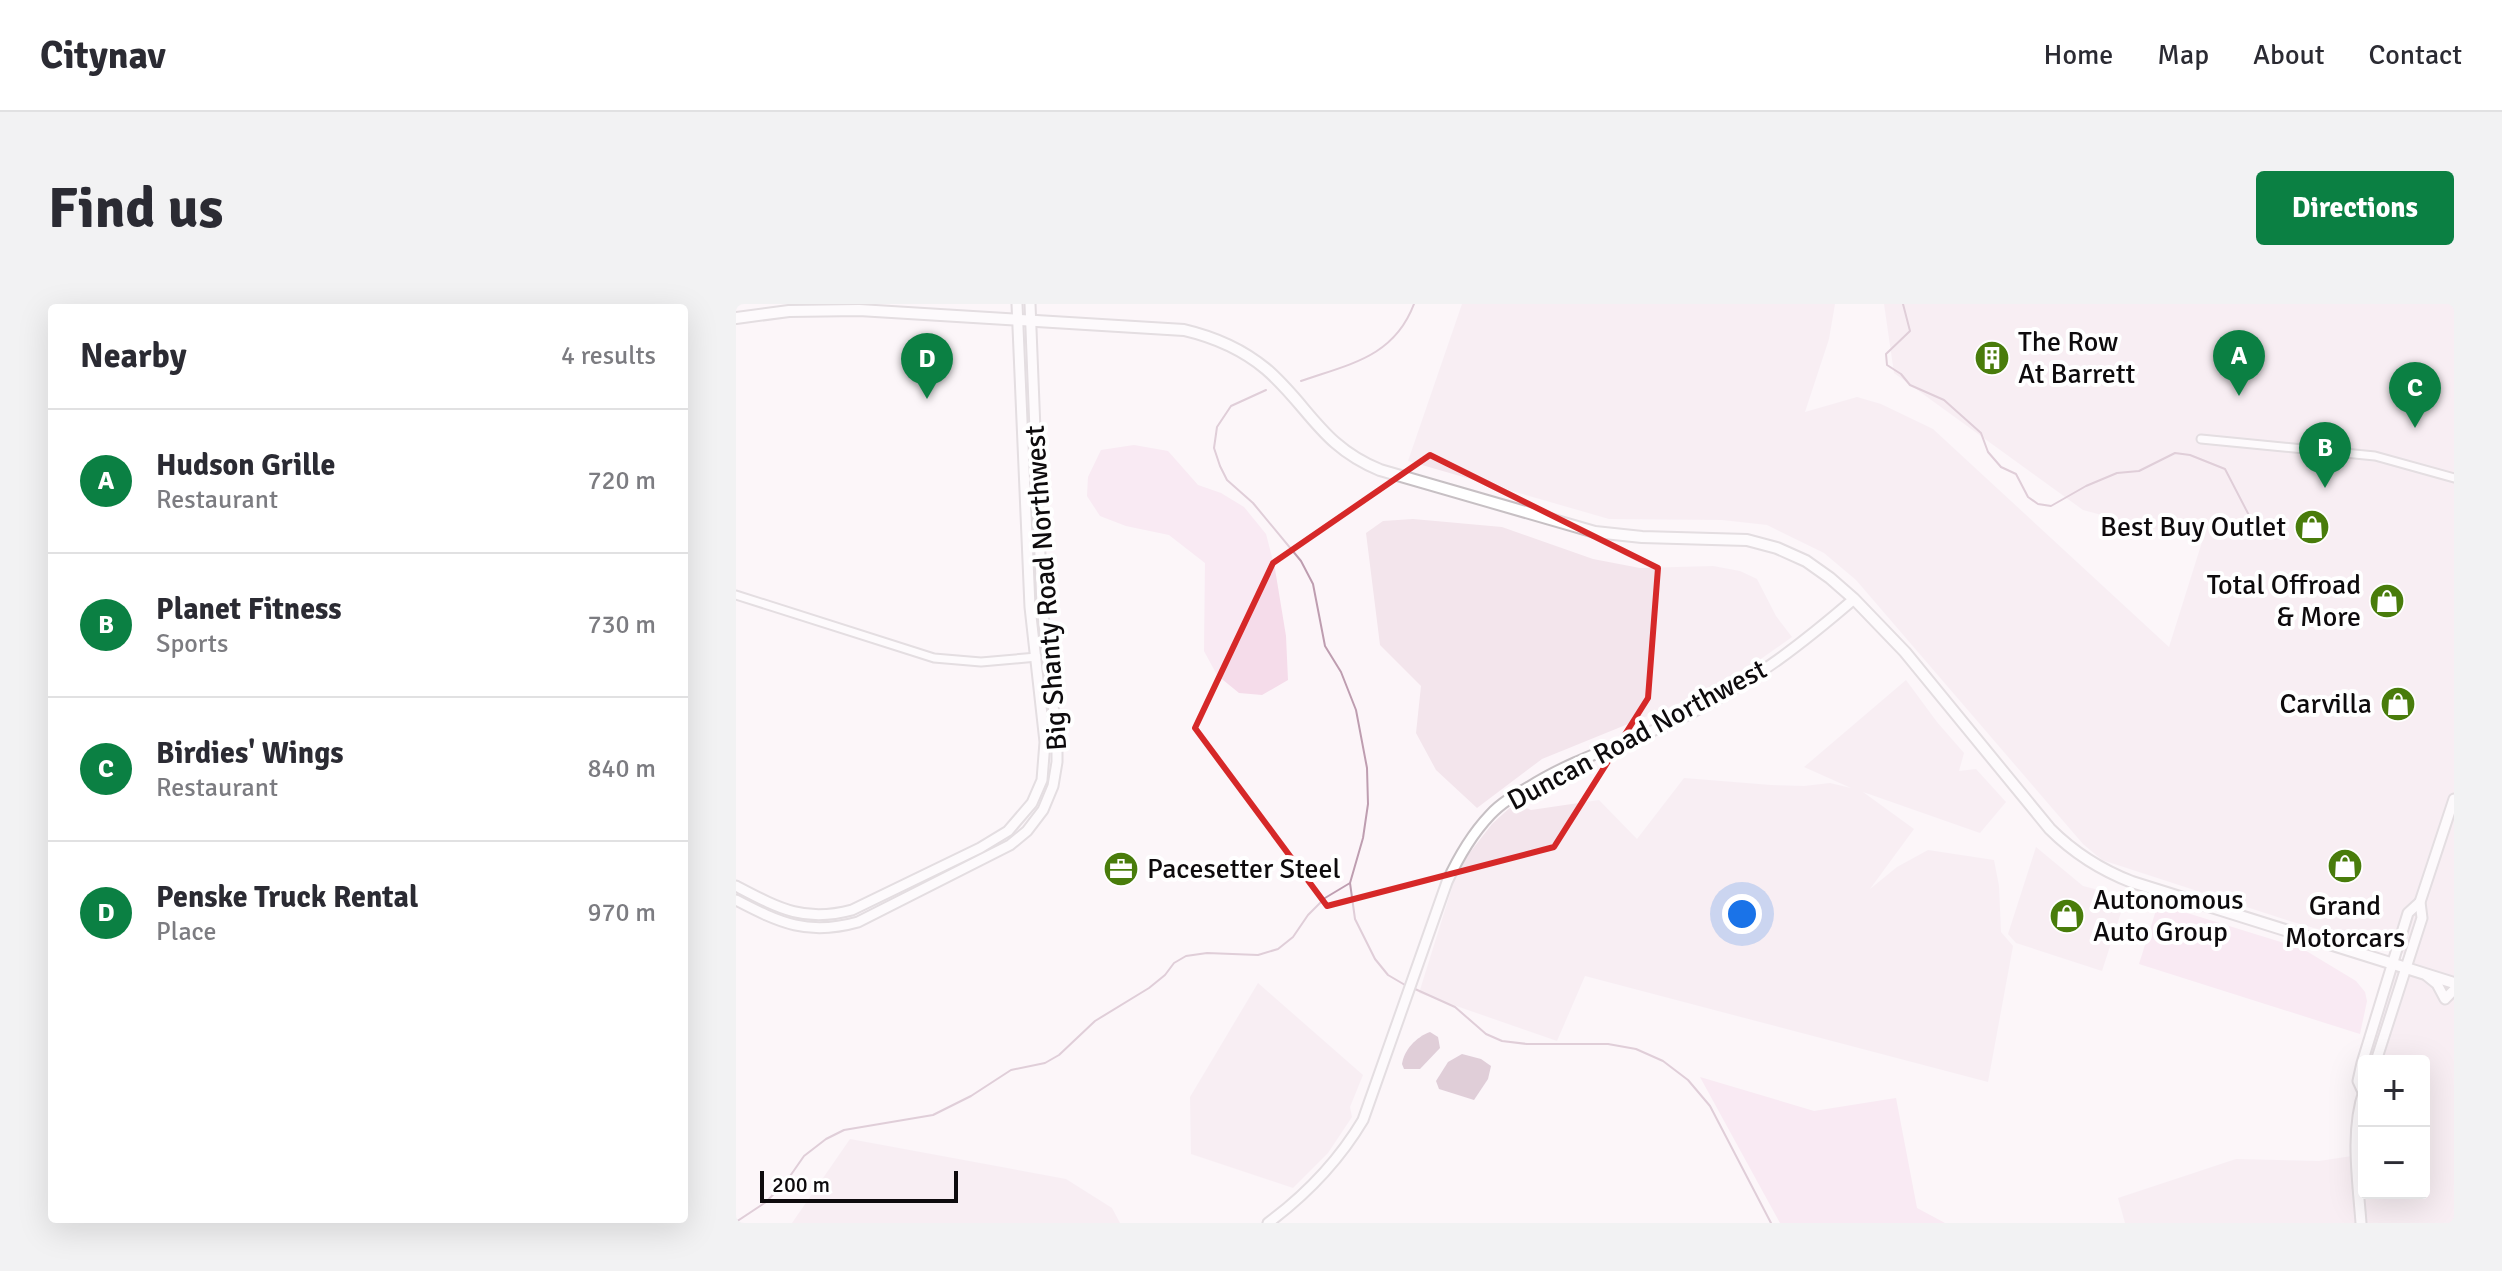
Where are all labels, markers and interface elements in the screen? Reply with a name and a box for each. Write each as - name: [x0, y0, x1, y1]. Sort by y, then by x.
- text: Citynav: [40, 32, 166, 79]
- text: Home: [2044, 38, 2113, 72]
- text: Map: [2157, 38, 2209, 72]
- text: About: [2253, 38, 2325, 72]
- text: Contact: [2369, 38, 2462, 72]
- button: Directions: [2256, 171, 2454, 245]
- text: Find us: [48, 174, 223, 243]
- place label: The Row At Barrett: [2018, 325, 2136, 391]
- pin: A: [2213, 330, 2265, 396]
- pin: D: [901, 333, 953, 399]
- text: Nearby: [80, 335, 187, 377]
- building icon: The Row At Barrett: [1973, 339, 2011, 377]
- text: 4 results: [561, 340, 656, 372]
- pin: C: [2389, 362, 2441, 428]
- pin: B: [2299, 422, 2351, 488]
- street label: Big Shanty Road Northwest: [1018, 424, 1074, 752]
- text: Hudson Grille: [156, 447, 335, 484]
- text: A: [98, 465, 114, 497]
- text: 720 m: [587, 465, 656, 497]
- text: Restaurant: [156, 484, 278, 516]
- shop icon: Best Buy Outlet: [2293, 508, 2331, 546]
- place label: Best Buy Outlet: [2100, 510, 2286, 544]
- place label: Total Offroad & More: [2207, 568, 2361, 634]
- shop icon: Total Offroad & More: [2368, 582, 2406, 620]
- text: Planet Fitness: [156, 591, 342, 628]
- text: B: [98, 609, 114, 641]
- text: 730 m: [587, 609, 656, 641]
- text: Sports: [156, 628, 228, 660]
- street label: Duncan Road Northwest: [1502, 652, 1773, 818]
- shop icon: Carvilla: [2379, 685, 2417, 723]
- place label: Carvilla: [2280, 687, 2372, 721]
- text: Birdies' Wings: [156, 735, 344, 772]
- text: C: [98, 753, 114, 785]
- text: 840 m: [587, 753, 656, 785]
- text: Restaurant: [156, 772, 278, 804]
- shop icon: Grand Motorcars: [2326, 847, 2364, 885]
- office icon: Pacesetter Steel: [1102, 850, 1140, 888]
- place label: Pacesetter Steel: [1147, 852, 1341, 886]
- text: Penske Truck Rental: [156, 879, 418, 916]
- place label: Autonomous Auto Group: [2093, 883, 2244, 949]
- place label: Grand Motorcars: [2285, 889, 2405, 955]
- your location: [1722, 894, 1762, 934]
- text: D: [97, 897, 115, 929]
- text: 970 m: [587, 897, 656, 929]
- shop icon: Autonomous Auto Group: [2048, 897, 2086, 935]
- text: Place: [156, 916, 217, 948]
- map controls: [2358, 1055, 2430, 1199]
- button: +: [2358, 1055, 2430, 1127]
- button: −: [2358, 1127, 2430, 1199]
- scale bar: [760, 1167, 958, 1203]
- text: 200 m: [772, 1171, 830, 1198]

